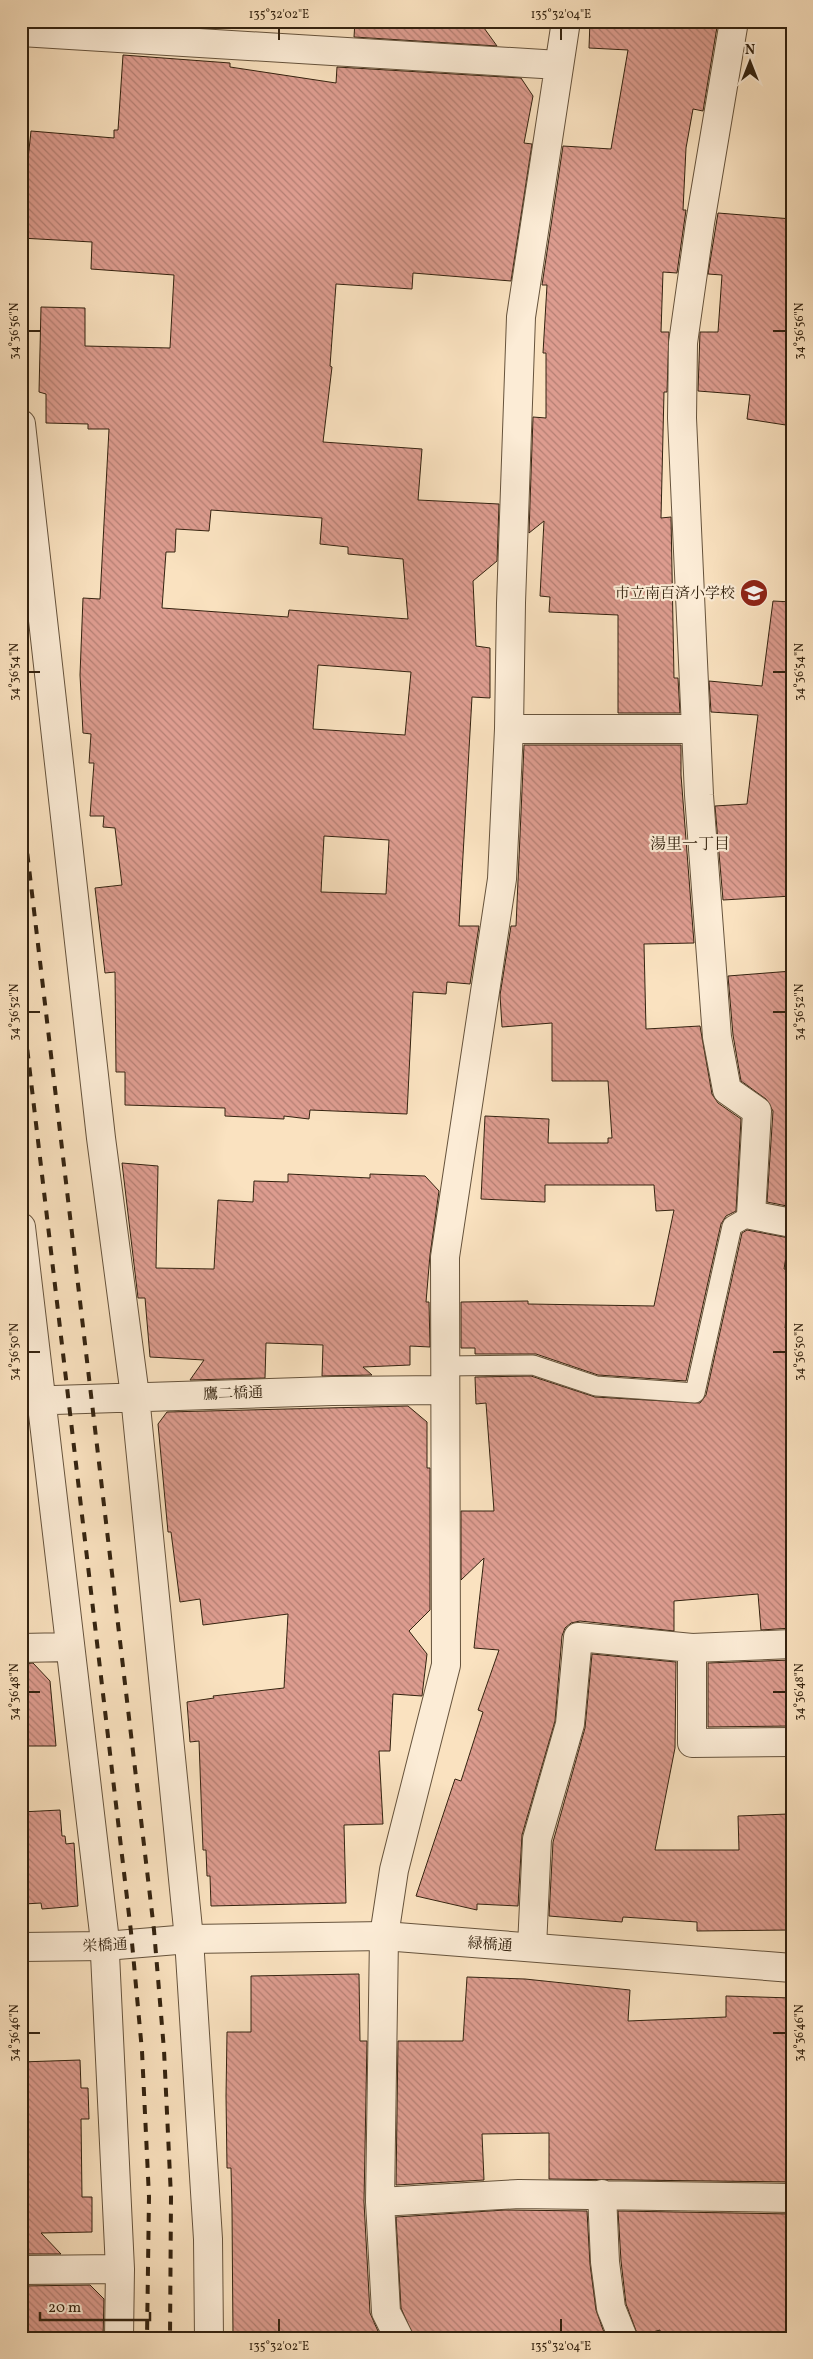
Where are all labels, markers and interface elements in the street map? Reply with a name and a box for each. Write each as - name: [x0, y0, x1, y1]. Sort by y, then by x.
- text: 135°32'02"E: [249, 7, 309, 23]
- text: 135°32'04"E: [531, 7, 591, 23]
- north arrow: [726, 38, 776, 88]
- text: N: [745, 41, 755, 60]
- text: 34°36'56"N: [7, 302, 23, 359]
- text: 34°36'56"N: [792, 302, 808, 359]
- school or university icon: 市立南百済小学校: [739, 578, 769, 608]
- place label: 市立南百済小学校: [615, 584, 735, 605]
- text: 34°36'54"N: [7, 643, 23, 701]
- text: 34°36'54"N: [792, 643, 808, 701]
- district label: 湯里一丁目: [650, 834, 730, 856]
- text: 34°36'52"N: [7, 983, 23, 1041]
- text: 34°36'52"N: [792, 983, 808, 1041]
- text: 34°36'50"N: [7, 1323, 23, 1381]
- text: 34°36'50"N: [792, 1323, 808, 1381]
- street label: 鷹二橋通: [203, 1383, 263, 1406]
- text: 34°36'48"N: [7, 1663, 23, 1721]
- text: 34°36'48"N: [792, 1663, 808, 1721]
- street label: 緑橋通: [467, 1933, 513, 1958]
- street label: 栄橋通: [82, 1935, 128, 1958]
- text: 34°36'46"N: [7, 2004, 23, 2062]
- text: 34°36'46"N: [792, 2004, 808, 2062]
- scale bar: [40, 2289, 150, 2321]
- text: 20 m: [48, 2298, 81, 2319]
- text: 135°32'02"E: [249, 2339, 309, 2355]
- text: 135°32'04"E: [531, 2339, 591, 2355]

